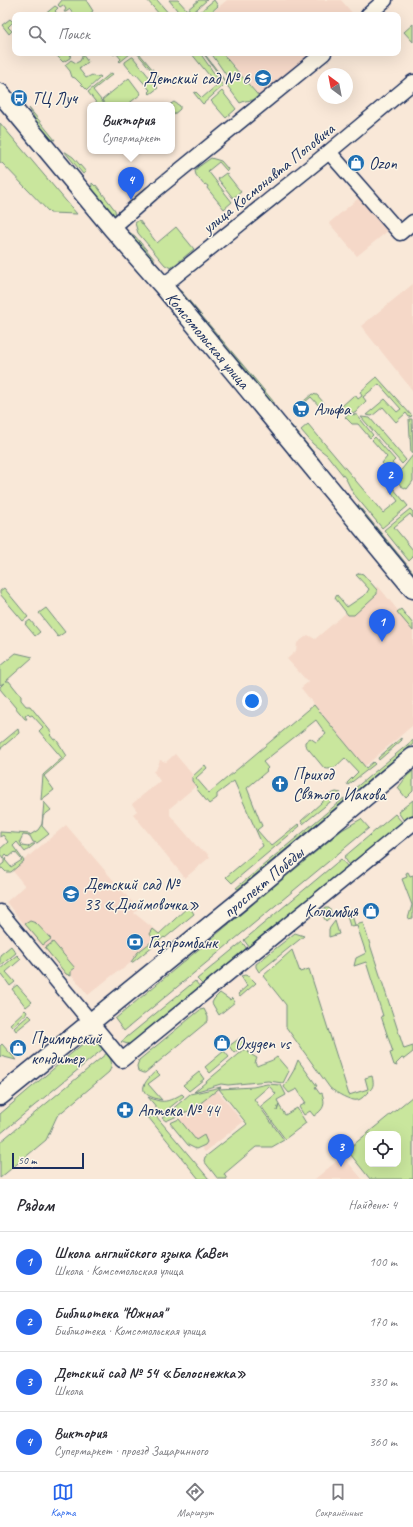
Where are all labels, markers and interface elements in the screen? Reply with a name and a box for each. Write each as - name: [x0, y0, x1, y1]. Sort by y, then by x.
- search box: [12, 12, 401, 56]
- icon: search: [26, 23, 48, 45]
- text: Поиск: [58, 25, 90, 44]
- place label: Детский сад № 6: [144, 68, 251, 89]
- school or university icon: Детский сад № 6: [253, 68, 273, 88]
- north arrow: [317, 68, 353, 104]
- bus stop icon: ТЦ Луч: [9, 88, 29, 108]
- place label: ТЦ Луч: [32, 88, 79, 109]
- popup: [87, 102, 175, 154]
- text: Виктория: [102, 111, 155, 130]
- street label: улица Космонавта Поповича: [197, 118, 340, 239]
- text: Супермаркет: [102, 130, 160, 146]
- shop icon: Ozon: [346, 153, 366, 173]
- place label: Ozon: [369, 153, 397, 174]
- pin: 4: [118, 167, 144, 200]
- street label: Комсомольская улица: [161, 288, 255, 394]
- supermarket icon: Альфа: [291, 399, 311, 419]
- place label: Альфа: [314, 399, 352, 420]
- pin: 2: [377, 462, 403, 495]
- pin: 1: [369, 609, 395, 642]
- your location: [242, 691, 262, 711]
- place label: Приход Святого Иакова: [293, 764, 387, 805]
- church icon: Приход Святого Иакова: [270, 774, 290, 794]
- street label: проспект Победы: [219, 841, 309, 922]
- place label: Детский сад № 33 «Дюймовочка»: [84, 874, 199, 915]
- school or university icon: Детский сад № 33 «Дюймовочка»: [61, 884, 81, 904]
- place label: Коламбия: [305, 901, 359, 922]
- shop icon: Коламбия: [361, 901, 381, 921]
- bank icon: Газпромбанк: [125, 932, 145, 952]
- place label: Газпромбанк: [148, 932, 219, 954]
- place label: Приморский кондитер: [31, 1028, 102, 1069]
- shop icon: Oxygen vs: [212, 1033, 232, 1053]
- place label: Oxygen vs: [235, 1033, 293, 1054]
- shop icon: Приморский кондитер: [8, 1038, 28, 1058]
- pharmacy icon: Аптека № 44: [115, 1100, 135, 1120]
- place label: Аптека № 44: [138, 1100, 222, 1121]
- map controls: [365, 1131, 401, 1167]
- button: locate: [365, 1131, 401, 1167]
- pin: 3: [328, 1134, 354, 1167]
- scale bar: [12, 1151, 84, 1170]
- text: 50 m: [18, 1153, 37, 1167]
- text: Рядом: [16, 1195, 54, 1216]
- text: Найдено: 4: [349, 1197, 397, 1213]
- text: Школа английского языка KaBen: [54, 1244, 228, 1263]
- text: 1: [26, 1254, 32, 1270]
- text: 100 m: [369, 1254, 397, 1270]
- text: Школа · Комсомольская улица: [54, 1263, 183, 1279]
- text: Библиотека "Южная": [54, 1304, 166, 1323]
- text: 2: [26, 1314, 32, 1330]
- text: 170 m: [369, 1314, 397, 1330]
- text: Библиотека · Комсомольская улица: [54, 1323, 206, 1339]
- text: Детский сад № 54 «Белоснежка»: [54, 1364, 246, 1383]
- text: 3: [26, 1374, 32, 1390]
- text: 330 m: [369, 1374, 397, 1390]
- text: Школа: [54, 1383, 83, 1399]
- text: Виктория: [54, 1424, 107, 1443]
- text: 4: [26, 1434, 32, 1450]
- text: 360 m: [369, 1434, 397, 1450]
- text: Супермаркет · проезд Зацаринного: [54, 1443, 208, 1459]
- tab: Карта: [51, 1481, 76, 1519]
- tab: Маршрут: [177, 1481, 213, 1519]
- tab: Сохранённые: [315, 1481, 362, 1519]

